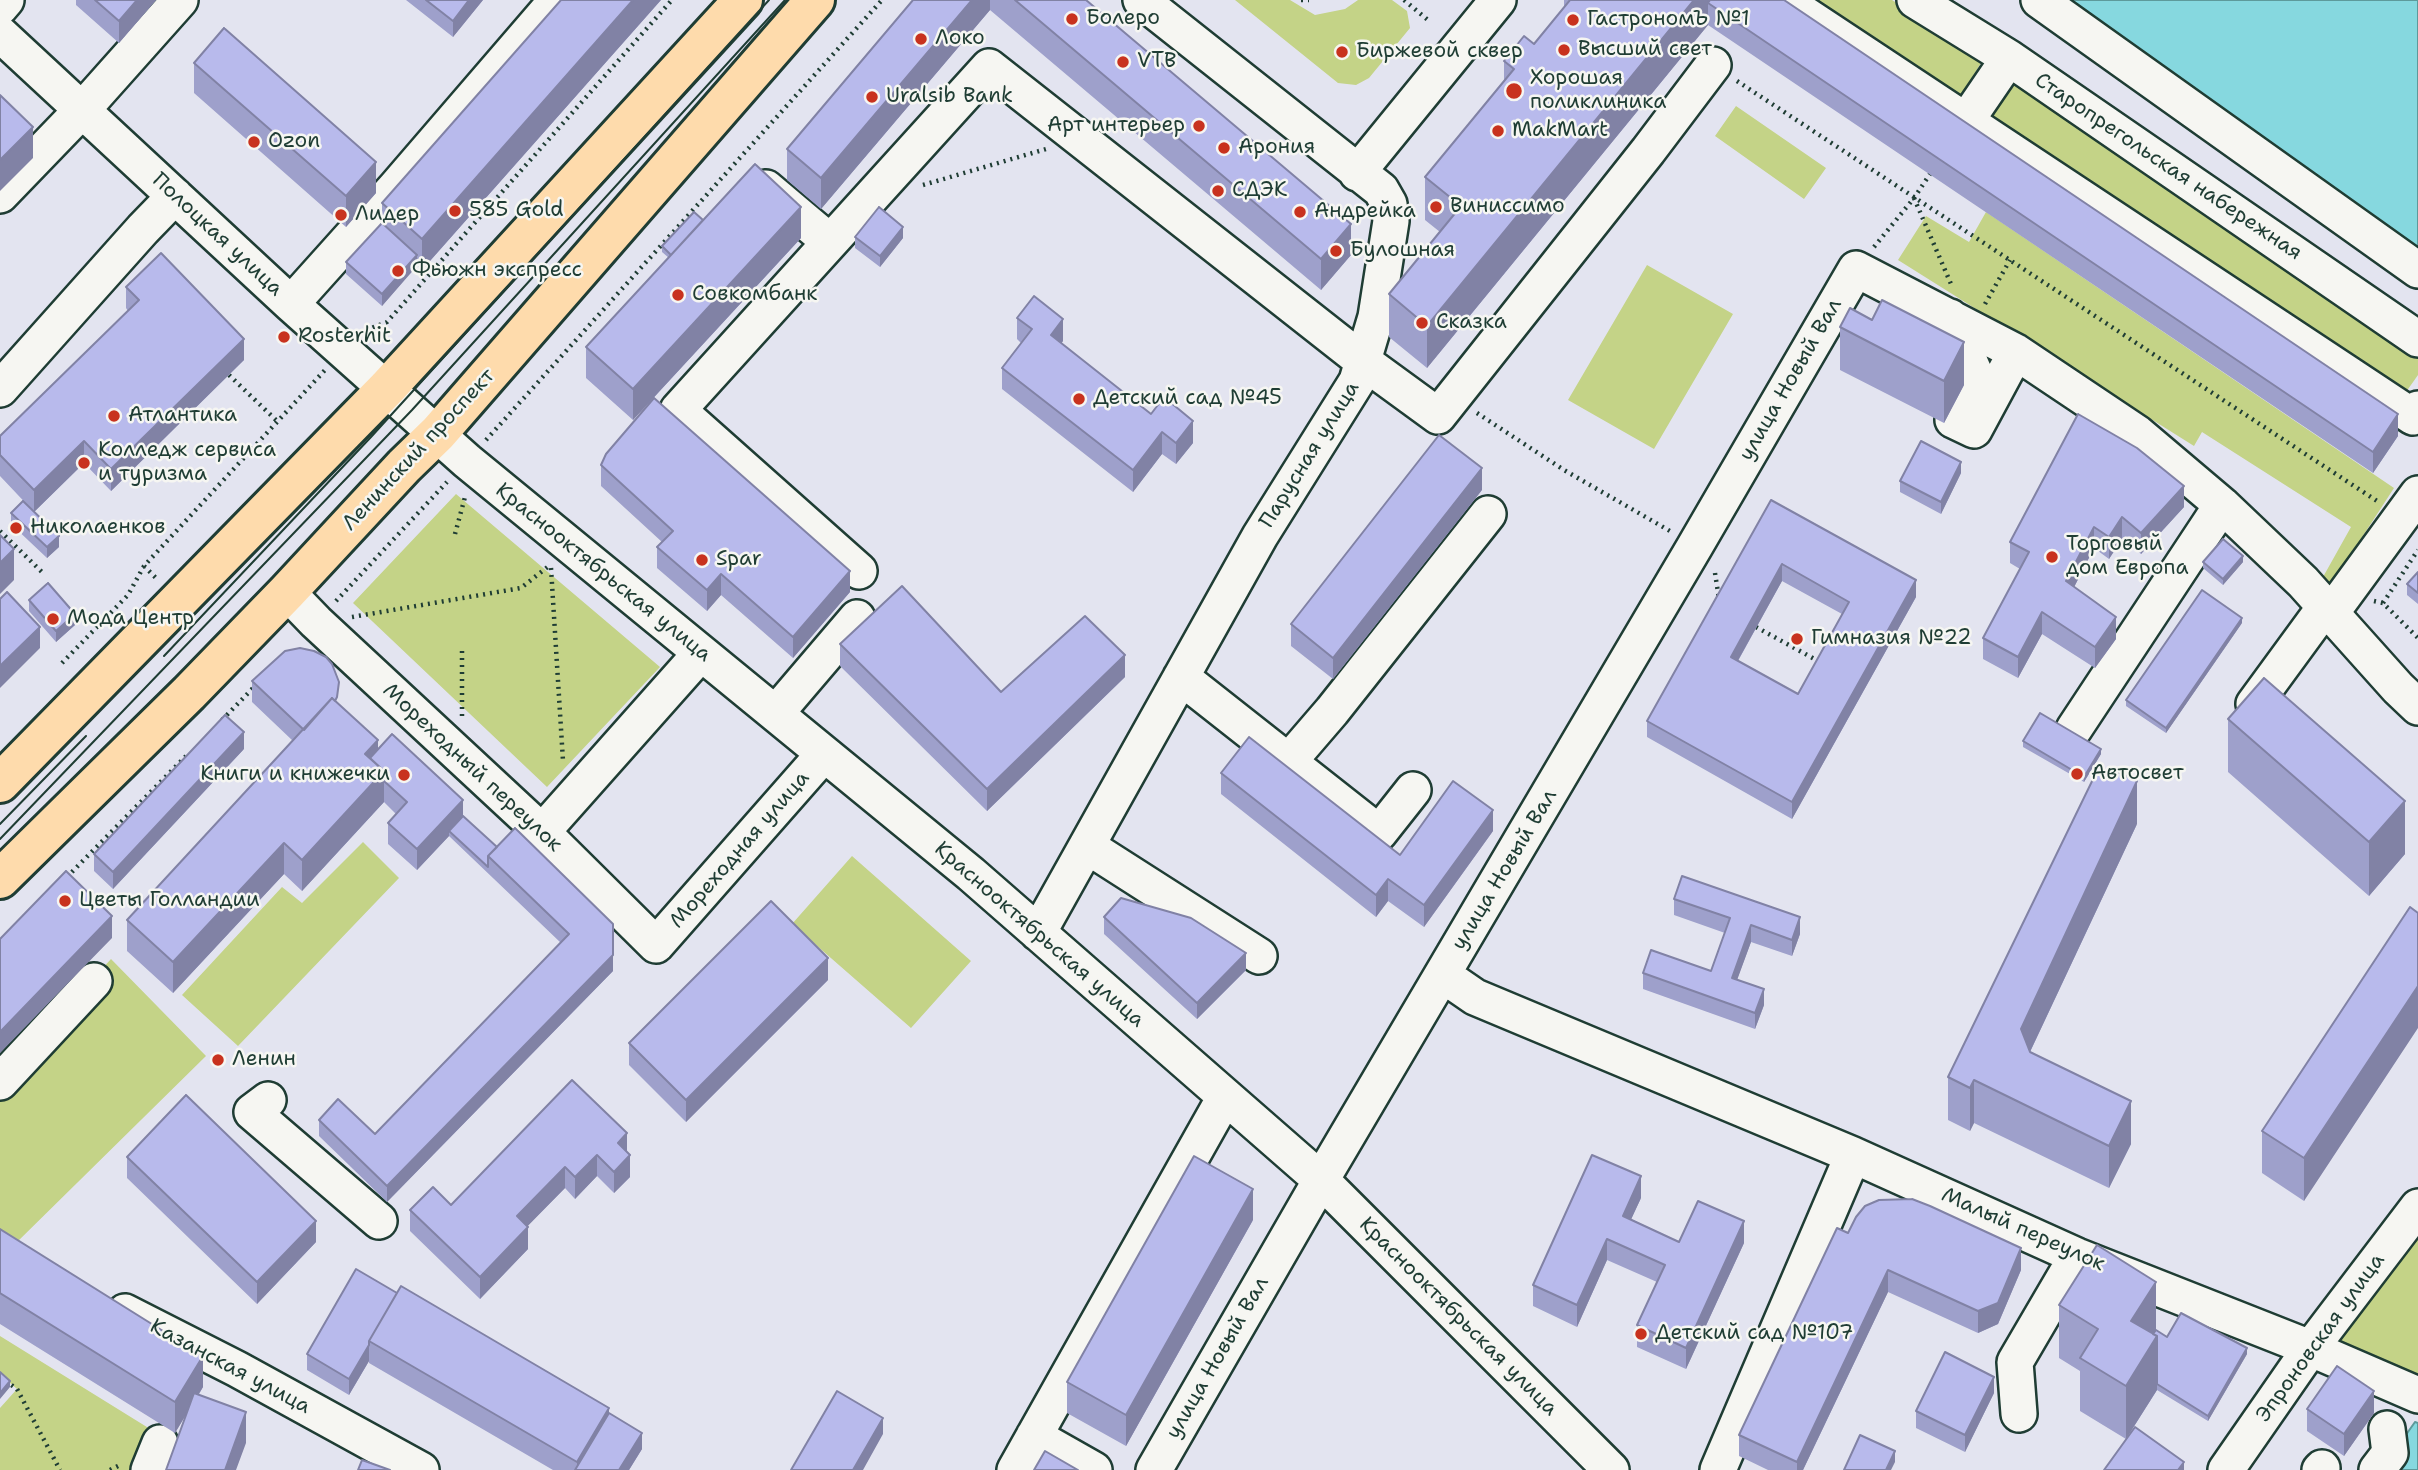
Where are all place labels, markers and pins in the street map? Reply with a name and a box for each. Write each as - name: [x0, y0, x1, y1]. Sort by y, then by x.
- place label: Болеро: [1086, 6, 1160, 32]
- place label: ГастрономЪ №1: [1587, 7, 1750, 33]
- marker: Болеро: [1064, 11, 1080, 27]
- marker: ГастрономЪ №1: [1565, 12, 1581, 28]
- place label: Локо: [935, 26, 985, 52]
- marker: Локо: [913, 31, 929, 47]
- place label: Высший свет: [1578, 37, 1712, 63]
- place label: Биржевой сквер: [1356, 39, 1523, 65]
- marker: Высший свет: [1556, 42, 1572, 58]
- marker: Биржевой сквер: [1334, 44, 1350, 60]
- place label: VTB: [1137, 49, 1176, 75]
- marker: VTB: [1115, 54, 1131, 70]
- place label: Хорошая поликлиника: [1530, 66, 1666, 116]
- marker: Хорошая поликлиника: [1504, 81, 1524, 101]
- place label: Uralsib Bank: [886, 84, 1013, 110]
- marker: Uralsib Bank: [864, 89, 880, 105]
- place label: Арт интерьер: [1047, 113, 1185, 139]
- marker: Арт интерьер: [1191, 118, 1207, 134]
- place label: MakMart: [1512, 118, 1608, 144]
- marker: MakMart: [1490, 123, 1506, 139]
- place label: Ozon: [268, 129, 320, 155]
- marker: Ozon: [246, 134, 262, 150]
- place label: Арония: [1238, 135, 1315, 161]
- marker: Арония: [1216, 140, 1232, 156]
- place label: СДЭК: [1232, 178, 1287, 204]
- marker: СДЭК: [1210, 183, 1226, 199]
- place label: Виниссимо: [1450, 194, 1565, 220]
- place label: 585 Gold: [469, 198, 563, 224]
- place label: Андрейка: [1314, 199, 1416, 225]
- marker: Виниссимо: [1428, 199, 1444, 215]
- place label: Лидер: [355, 202, 419, 228]
- marker: 585 Gold: [447, 203, 463, 219]
- marker: Андрейка: [1292, 204, 1308, 220]
- marker: Лидер: [333, 207, 349, 223]
- place label: Булошная: [1350, 238, 1455, 264]
- marker: Булошная: [1328, 243, 1344, 259]
- place label: Фьюжн экспресс: [412, 258, 582, 284]
- marker: Фьюжн экспресс: [390, 263, 406, 279]
- place label: Совкомбанк: [692, 282, 817, 308]
- marker: Совкомбанк: [670, 287, 686, 303]
- place label: Сказка: [1436, 310, 1507, 336]
- marker: Сказка: [1414, 315, 1430, 331]
- place label: Rosterhit: [298, 324, 391, 350]
- marker: Rosterhit: [276, 329, 292, 345]
- place label: Детский сад №45: [1093, 386, 1282, 412]
- marker: Детский сад №45: [1071, 391, 1087, 407]
- place label: Атлантика: [128, 403, 237, 429]
- marker: Атлантика: [106, 408, 122, 424]
- place label: Колледж сервиса и туризма: [98, 438, 276, 488]
- marker: Колледж сервиса и туризма: [76, 455, 92, 471]
- place label: Николаенков: [30, 515, 165, 541]
- marker: Николаенков: [8, 520, 24, 536]
- place label: Торговый дом Европа: [2066, 532, 2189, 582]
- place label: Spar: [716, 547, 762, 573]
- marker: Торговый дом Европа: [2044, 549, 2060, 565]
- marker: Spar: [694, 552, 710, 568]
- place label: Мода Центр: [67, 606, 194, 632]
- marker: Мода Центр: [45, 611, 61, 627]
- place label: Гимназия №22: [1811, 626, 1972, 652]
- marker: Гимназия №22: [1789, 631, 1805, 647]
- place label: Автосвет: [2091, 761, 2184, 787]
- place label: Книги и книжечки: [200, 762, 390, 788]
- marker: Автосвет: [2069, 766, 2085, 782]
- marker: Книги и книжечки: [396, 767, 412, 783]
- place label: Цветы Голландии: [79, 888, 260, 914]
- marker: Цветы Голландии: [57, 893, 73, 909]
- place label: Ленин: [232, 1047, 296, 1073]
- marker: Ленин: [210, 1052, 226, 1068]
- place label: Детский сад №107: [1655, 1321, 1853, 1347]
- marker: Детский сад №107: [1633, 1326, 1649, 1342]

